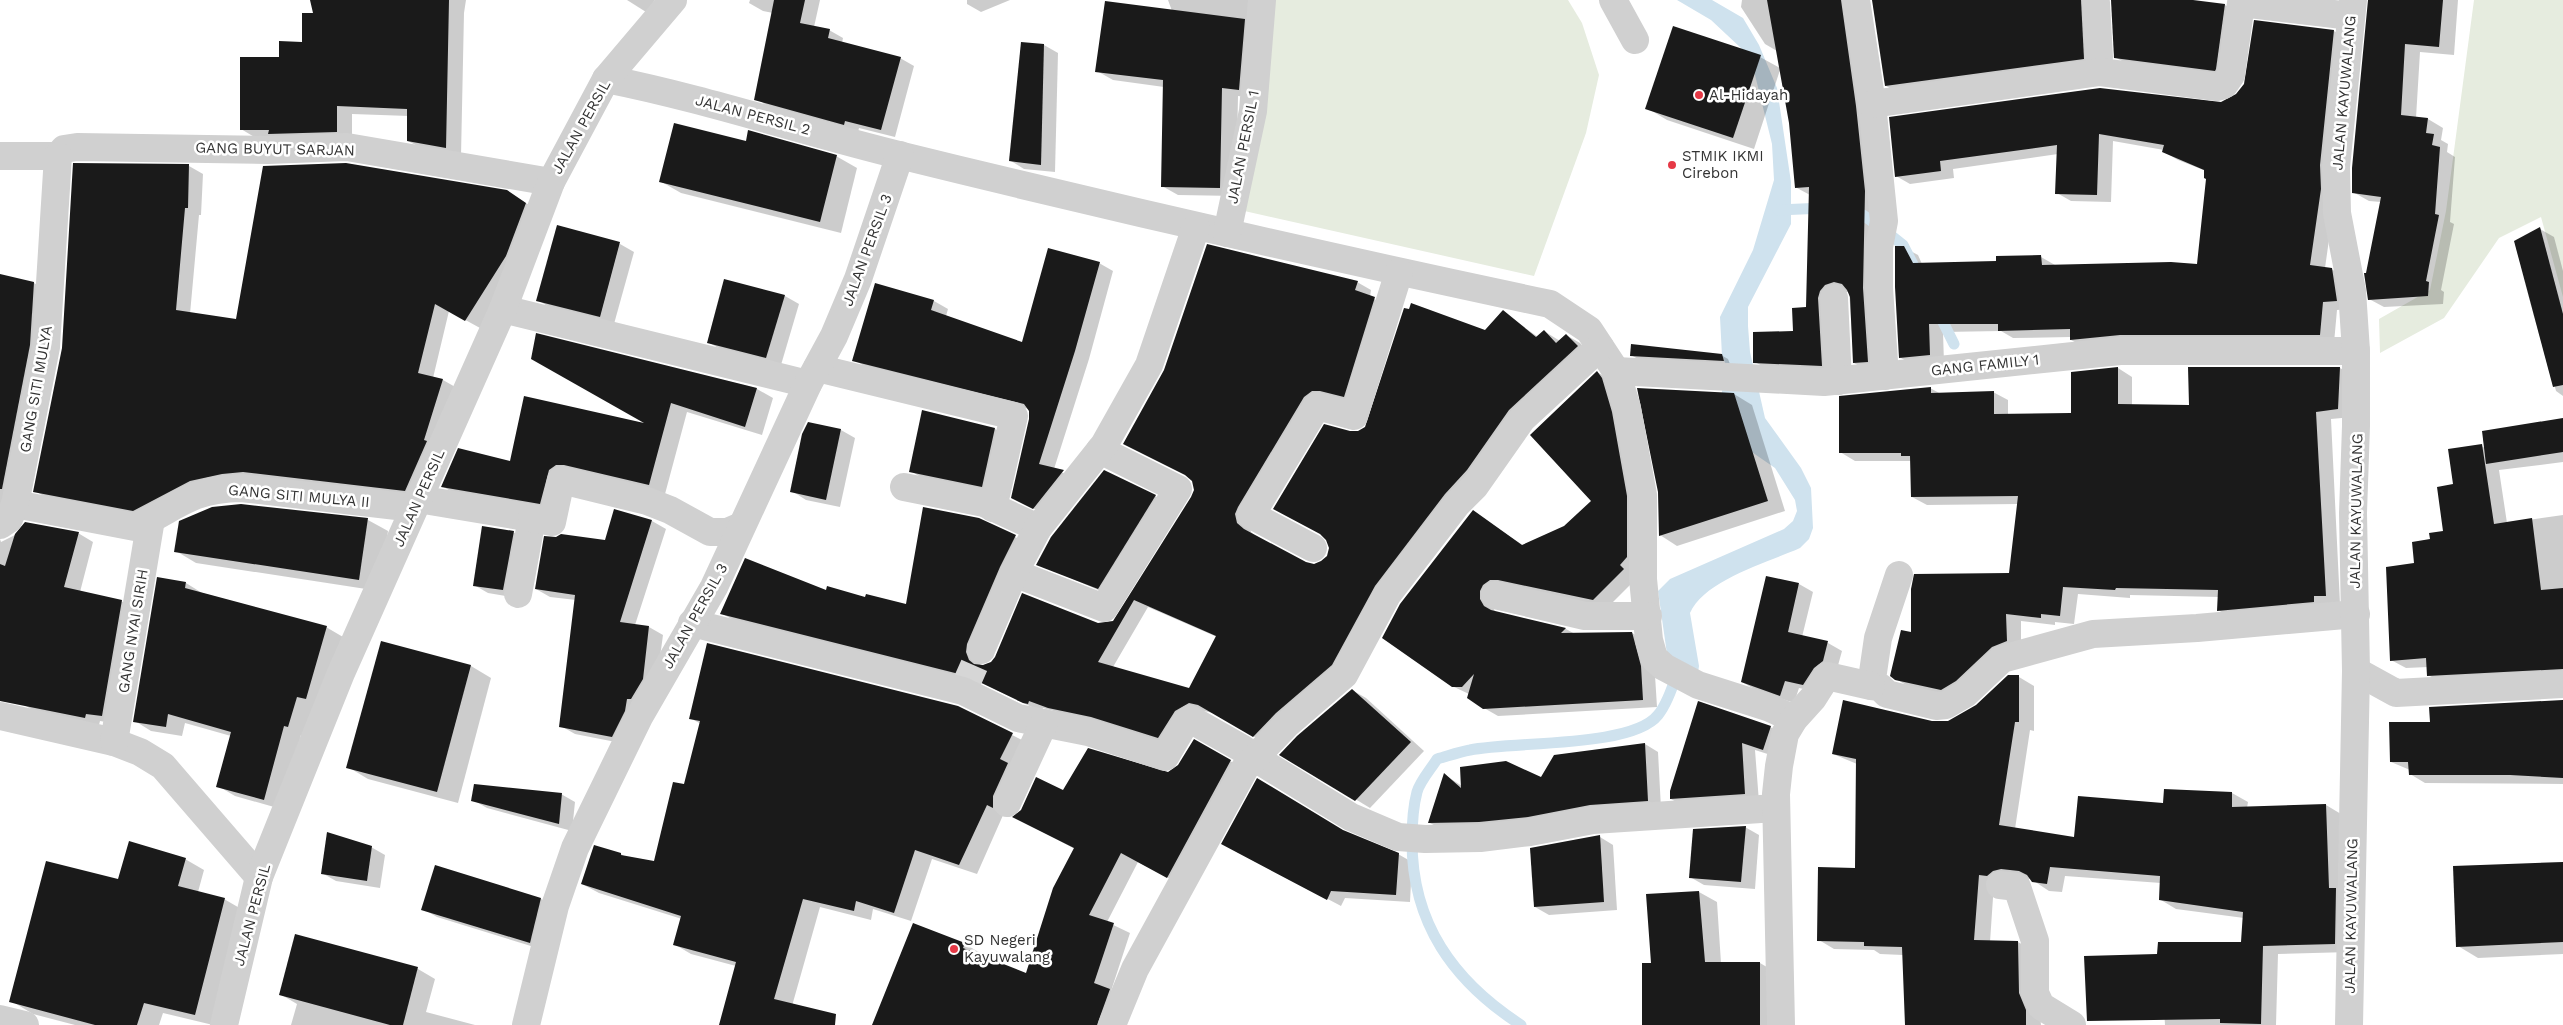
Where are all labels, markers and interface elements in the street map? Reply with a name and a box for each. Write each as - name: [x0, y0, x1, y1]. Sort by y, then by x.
- street label: JALAN KAYUWALANG: [2328, 15, 2360, 171]
- street label: JALAN PERSIL: [548, 77, 614, 177]
- place label: Al-Hidayah: [1709, 86, 1788, 104]
- street label: JALAN PERSIL 1: [1223, 89, 1263, 205]
- marker: Al-Hidayah: [1693, 89, 1705, 101]
- street label: JALAN PERSIL 2: [694, 91, 812, 139]
- street label: GANG BUYUT SARJAN: [195, 139, 355, 159]
- place label: STMIK IKMI Cirebon: [1682, 147, 1764, 182]
- marker: STMIK IKMI Cirebon: [1666, 159, 1678, 171]
- street label: JALAN PERSIL 3: [838, 191, 896, 309]
- street label: GANG SITI MULYA: [16, 324, 56, 454]
- street label: GANG FAMILY 1: [1930, 350, 2040, 380]
- street label: JALAN KAYUWALANG: [2346, 433, 2366, 589]
- street label: JALAN PERSIL: [389, 446, 449, 550]
- street label: GANG SITI MULYA II: [227, 481, 371, 511]
- street label: JALAN PERSIL 3: [658, 560, 732, 672]
- street label: GANG NYAI SIRIH: [114, 568, 152, 694]
- street label: JALAN KAYUWALANG: [2341, 838, 2361, 994]
- street label: JALAN PERSIL: [230, 862, 274, 968]
- place label: SD Negeri Kayuwalang: [964, 931, 1050, 966]
- marker: SD Negeri Kayuwalang: [948, 943, 960, 955]

